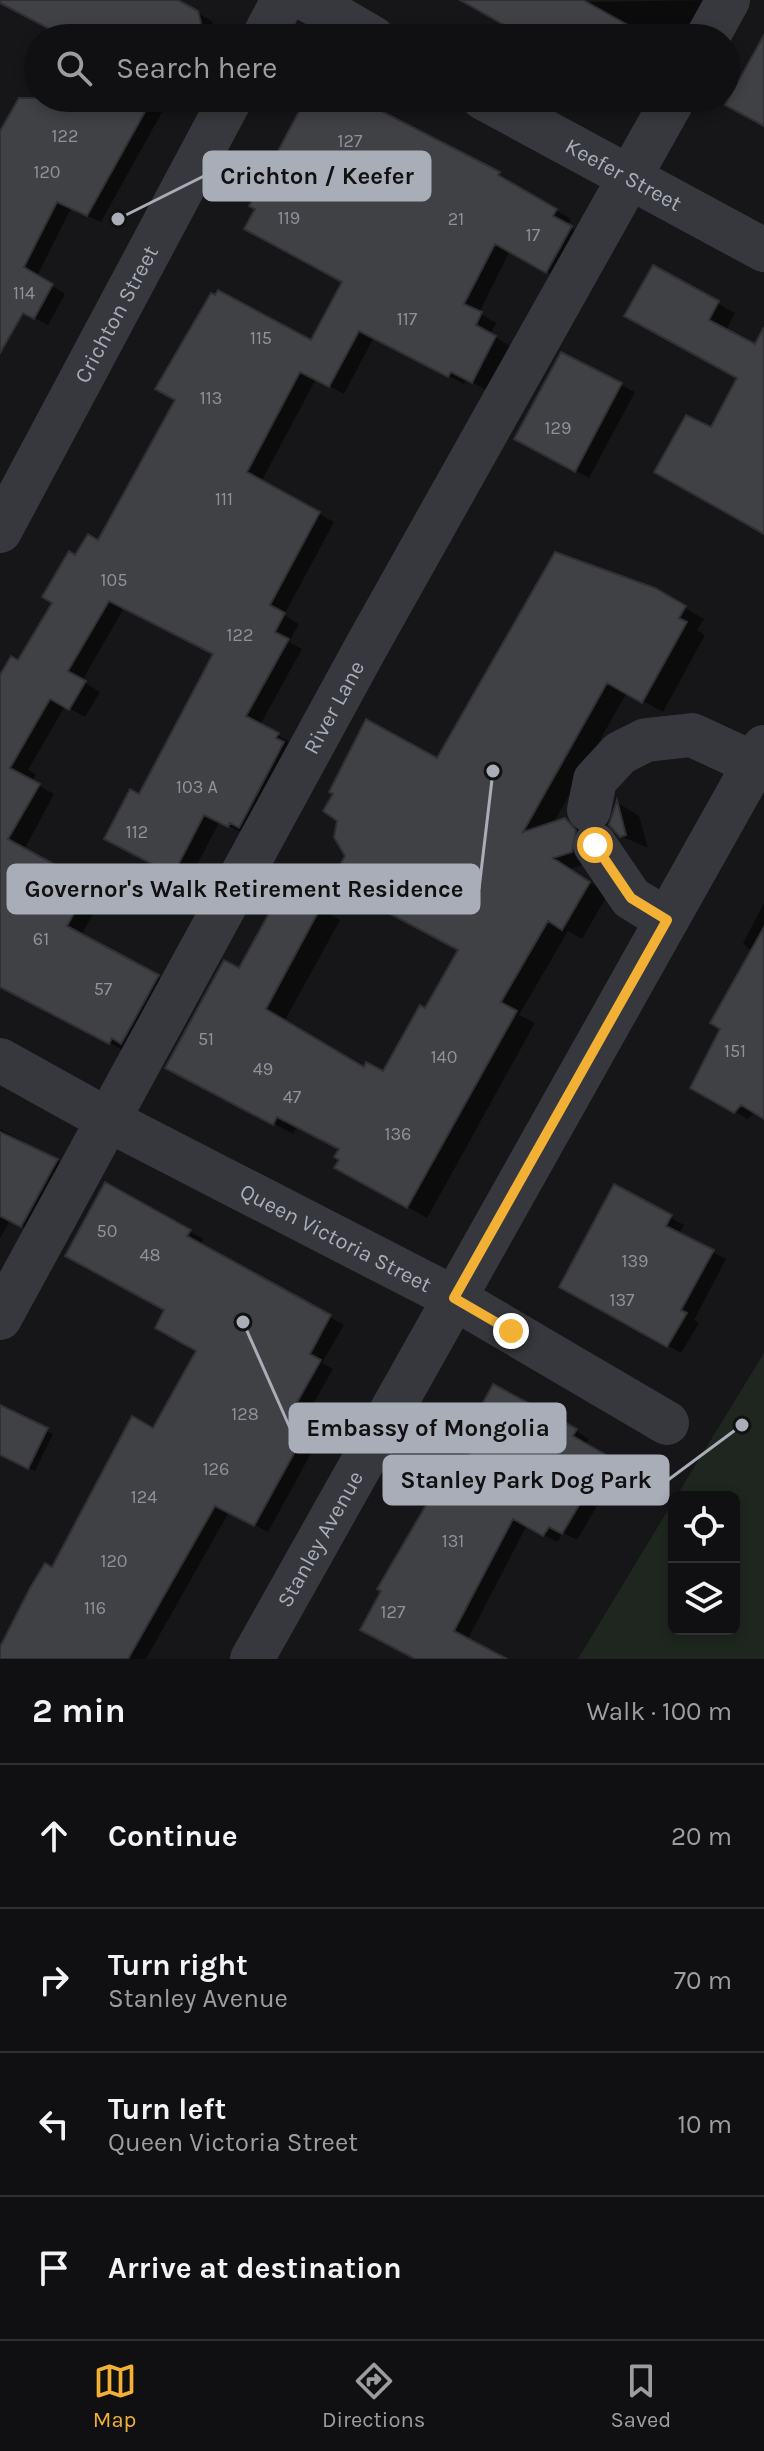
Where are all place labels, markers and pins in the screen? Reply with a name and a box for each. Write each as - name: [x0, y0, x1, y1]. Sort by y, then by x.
- callout: Crichton / Keefer: [204, 152, 430, 200]
- callout: Governor's Walk Retirement Residence: [8, 865, 479, 913]
- callout: Embassy of Mongolia: [290, 1404, 565, 1452]
- callout: Stanley Park Dog Park: [384, 1456, 668, 1504]

